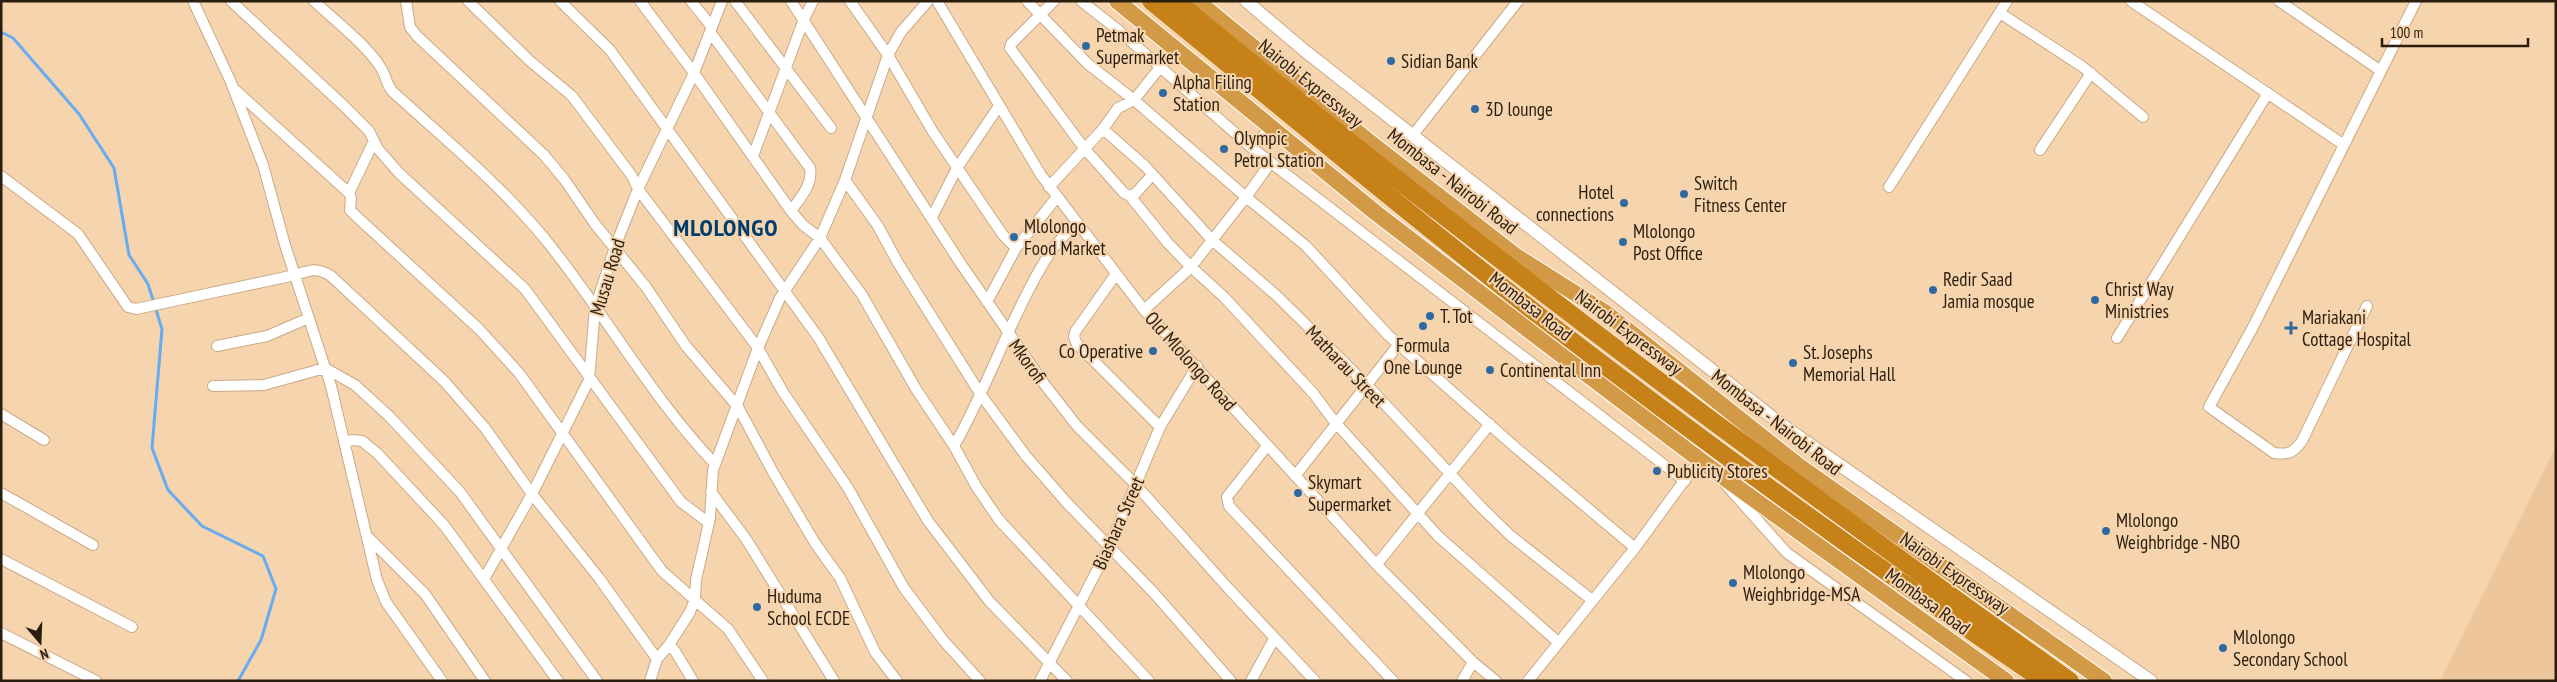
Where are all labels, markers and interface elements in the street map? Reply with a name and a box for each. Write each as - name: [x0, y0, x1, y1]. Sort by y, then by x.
- scale bar: [2382, 15, 2528, 47]
- place label: Petmak Supermarket: [1096, 23, 1180, 69]
- text: 100 m: [2390, 23, 2423, 42]
- street label: Nairobi Expressway: [1254, 33, 1369, 133]
- marker: Petmak Supermarket: [1080, 40, 1092, 52]
- place label: Sidian Bank: [1401, 49, 1478, 73]
- marker: Sidian Bank: [1385, 55, 1397, 67]
- place label: Alpha Filing Station: [1173, 70, 1252, 116]
- marker: Alpha Filing Station: [1157, 87, 1169, 99]
- place label: 3D lounge: [1485, 97, 1553, 121]
- marker: 3D lounge: [1469, 103, 1481, 115]
- street label: Mombasa - Nairobi Road: [1383, 123, 1523, 239]
- place label: Olympic Petrol Station: [1234, 126, 1324, 172]
- marker: Olympic Petrol Station: [1218, 143, 1230, 155]
- place label: Switch Fitness Center: [1694, 171, 1788, 217]
- place label: Hotel connections: [1536, 180, 1615, 226]
- marker: Switch Fitness Center: [1678, 188, 1690, 200]
- marker: Hotel connections: [1618, 197, 1630, 209]
- district label: MLOLONGO: [673, 212, 779, 243]
- place label: Mlolongo Food Market: [1024, 214, 1106, 260]
- place label: Mlolongo Post Office: [1633, 219, 1703, 265]
- marker: Mlolongo Food Market: [1008, 231, 1020, 243]
- street label: Musau Road: [584, 236, 630, 318]
- marker: Mlolongo Post Office: [1617, 236, 1629, 248]
- street label: Mombasa Road: [1485, 266, 1577, 346]
- place label: Redir Saad Jamia mosque: [1942, 267, 2035, 313]
- place label: Christ Way Ministries: [2105, 277, 2174, 323]
- street label: Nairobi Expressway: [1571, 284, 1688, 381]
- marker: Redir Saad Jamia mosque: [1927, 284, 1939, 296]
- marker: Christ Way Ministries: [2089, 294, 2101, 306]
- place label: T. Tot: [1440, 304, 1473, 328]
- place label: Mariakani Cottage Hospital: [2302, 305, 2412, 351]
- street label: Old Mlolongo Road: [1140, 306, 1242, 416]
- marker: T. Tot: [1424, 310, 1436, 322]
- street label: Matharau Street: [1301, 320, 1392, 413]
- marker: Formula One Lounge: [1417, 320, 1429, 332]
- marker: Mariakani Cottage Hospital: [2284, 321, 2298, 335]
- place label: Formula One Lounge: [1384, 333, 1462, 379]
- street label: Mkorofi: [1004, 334, 1052, 388]
- place label: Co Operative: [1059, 339, 1143, 363]
- place label: St. Josephs Memorial Hall: [1803, 340, 1896, 386]
- marker: Co Operative: [1147, 345, 1159, 357]
- marker: St. Josephs Memorial Hall: [1787, 357, 1799, 369]
- place label: Continental Inn: [1500, 358, 1601, 382]
- marker: Continental Inn: [1484, 364, 1496, 376]
- street label: Mombasa - Nairobi Road: [1707, 364, 1847, 480]
- place label: Publicity Stores: [1667, 459, 1768, 483]
- marker: Publicity Stores: [1651, 465, 1663, 477]
- place label: Skymart Supermarket: [1308, 470, 1392, 516]
- street label: Biashara Street: [1087, 472, 1149, 573]
- marker: Skymart Supermarket: [1292, 487, 1304, 499]
- place label: Mlolongo Weighbridge - NBO: [2116, 508, 2240, 554]
- marker: Mlolongo Weighbridge - NBO: [2100, 525, 2112, 537]
- street label: Nairobi Expressway: [1896, 527, 2015, 620]
- place label: Mlolongo Weighbridge-MSA: [1743, 560, 1860, 606]
- street label: Mombasa Road: [1881, 562, 1975, 640]
- marker: Mlolongo Weighbridge-MSA: [1727, 577, 1739, 589]
- place label: Huduma School ECDE: [767, 584, 850, 630]
- marker: Huduma School ECDE: [751, 601, 763, 613]
- north arrow: [15, 617, 65, 667]
- place label: Mlolongo Secondary School: [2233, 625, 2348, 671]
- marker: Mlolongo Secondary School: [2217, 642, 2229, 654]
- text: N: [38, 645, 51, 664]

